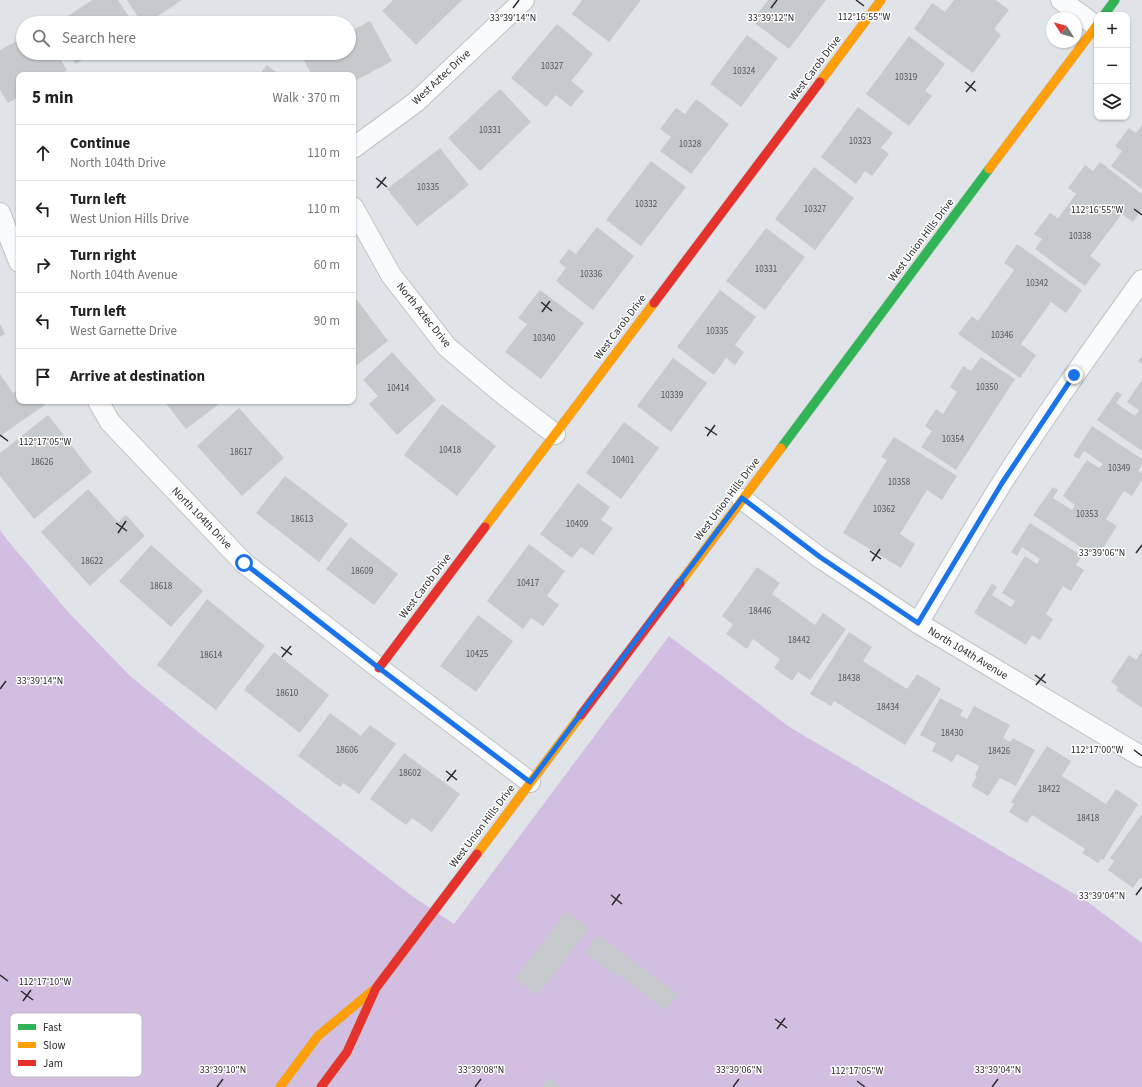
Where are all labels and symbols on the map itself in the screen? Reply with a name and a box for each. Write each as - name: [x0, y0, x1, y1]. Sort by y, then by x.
- text: 112°16'55"W: [838, 10, 890, 24]
- text: 33°39'14"N: [490, 11, 536, 25]
- text: 33°39'12"N: [748, 11, 794, 25]
- north arrow: [1046, 12, 1082, 48]
- street label: West Carob Drive: [786, 32, 845, 104]
- street label: West Aztec Drive: [408, 46, 474, 108]
- house number: 10327: [541, 60, 564, 73]
- house number: 10324: [733, 65, 756, 78]
- house number: 10319: [895, 71, 918, 84]
- house number: 10331: [479, 124, 501, 137]
- house number: 10323: [849, 135, 872, 148]
- house number: 10328: [679, 138, 702, 151]
- house number: 10335: [417, 181, 440, 194]
- street label: West Union Hills Drive: [885, 195, 958, 285]
- house number: 10332: [635, 198, 658, 211]
- house number: 10327: [804, 203, 827, 216]
- text: 112°16'55"W: [1071, 203, 1123, 217]
- house number: 10338: [1069, 230, 1092, 243]
- house number: 10331: [755, 263, 777, 276]
- house number: 10336: [580, 268, 603, 281]
- house number: 10342: [1026, 277, 1049, 290]
- street label: North Aztec Drive: [393, 279, 455, 351]
- street label: West Carob Drive: [591, 291, 650, 363]
- house number: 10335: [706, 325, 729, 338]
- house number: 10346: [991, 329, 1014, 342]
- house number: 10340: [533, 332, 556, 345]
- route end: [1065, 366, 1083, 384]
- house number: 10350: [976, 381, 999, 394]
- house number: 10414: [387, 382, 410, 395]
- house number: 10339: [661, 389, 684, 402]
- house number: 10354: [942, 433, 965, 446]
- text: 112°17'05"W: [19, 435, 71, 449]
- house number: 10418: [439, 444, 462, 457]
- house number: 18617: [230, 446, 253, 459]
- house number: 10401: [612, 454, 634, 467]
- street label: West Union Hills Drive: [691, 454, 764, 544]
- house number: 18626: [31, 456, 54, 469]
- house number: 10349: [1108, 462, 1131, 475]
- house number: 10358: [888, 476, 911, 489]
- street label: North 104th Drive: [168, 484, 236, 553]
- house number: 10362: [873, 503, 896, 516]
- house number: 10353: [1076, 508, 1099, 521]
- house number: 18613: [291, 513, 314, 526]
- house number: 10409: [566, 518, 589, 531]
- text: 33°39'06"N: [1079, 546, 1125, 560]
- street label: West Carob Drive: [396, 550, 455, 622]
- route start: [235, 554, 253, 572]
- house number: 18622: [81, 555, 104, 568]
- house number: 18609: [351, 565, 374, 578]
- house number: 10417: [517, 577, 540, 590]
- house number: 18618: [150, 580, 173, 593]
- house number: 18446: [749, 605, 772, 618]
- street label: North 104th Avenue: [925, 623, 1011, 683]
- house number: 18442: [788, 634, 811, 647]
- house number: 10425: [466, 648, 489, 661]
- house number: 18614: [200, 649, 223, 662]
- house number: 18438: [838, 672, 861, 685]
- text: 33°39'14"N: [17, 674, 63, 688]
- house number: 18610: [276, 687, 299, 700]
- house number: 18434: [877, 701, 900, 714]
- house number: 18430: [941, 727, 964, 740]
- text: 112°17'00"W: [1071, 743, 1123, 757]
- house number: 18606: [336, 744, 359, 757]
- house number: 18426: [988, 745, 1011, 758]
- house number: 18602: [399, 767, 422, 780]
- street label: West Union Hills Drive: [446, 781, 519, 871]
- house number: 18422: [1038, 783, 1061, 796]
- house number: 18418: [1077, 812, 1100, 825]
- text: 33°39'04"N: [1079, 889, 1125, 903]
- text: 112°17'10"W: [19, 975, 71, 989]
- legend: [10, 1013, 142, 1077]
- text: Fast: [43, 1020, 62, 1035]
- text: Slow: [43, 1038, 66, 1053]
- text: Jam: [43, 1056, 63, 1071]
- text: 33°39'10"N: [200, 1063, 246, 1077]
- text: 33°39'08"N: [458, 1063, 504, 1077]
- text: 33°39'06"N: [716, 1063, 762, 1077]
- text: 33°39'04"N: [975, 1063, 1021, 1077]
- text: 112°17'05"W: [831, 1064, 883, 1078]

